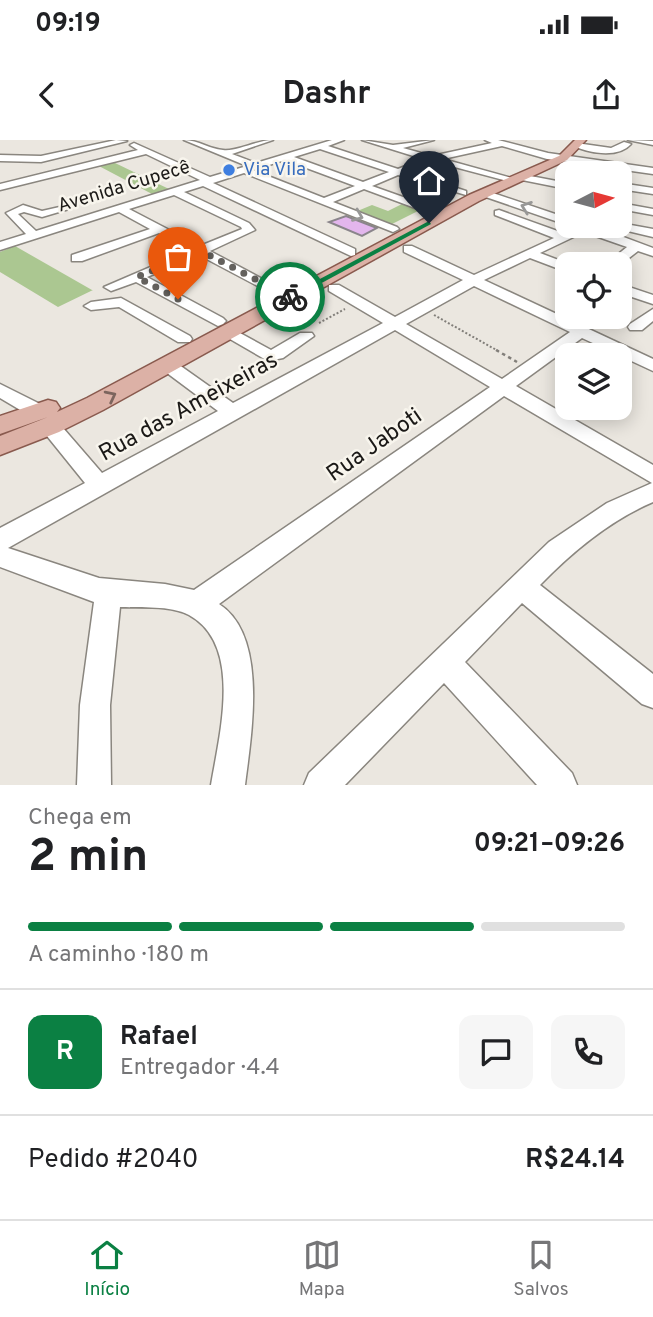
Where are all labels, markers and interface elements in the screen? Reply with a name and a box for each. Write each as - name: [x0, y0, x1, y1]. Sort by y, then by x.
- text: 09:19: [35, 8, 101, 41]
- text: Dashr: [282, 75, 371, 115]
- icon: back: [28, 76, 66, 114]
- icon: share: [587, 76, 625, 114]
- pin: [399, 151, 459, 223]
- street label: Avenida Cupecê: [55, 155, 193, 219]
- place label: Via Vila: [243, 158, 306, 182]
- north arrow: [555, 161, 632, 238]
- map controls: [555, 161, 632, 420]
- marker: Via Vila: [221, 162, 237, 178]
- icon: home: [410, 162, 448, 200]
- one-way arrow: [520, 201, 532, 215]
- one-way arrow: [351, 207, 363, 221]
- pin: [148, 227, 208, 299]
- icon: bag: [159, 238, 197, 276]
- button: locate: [555, 252, 632, 329]
- courier: [255, 262, 325, 332]
- icon: bike: [271, 278, 309, 316]
- button: layers: [555, 343, 632, 420]
- street label: Rua das Ameixeiras: [94, 347, 284, 469]
- one-way arrow: [104, 390, 116, 404]
- street label: Rua Jaboti: [322, 403, 428, 489]
- text: Chega em: [28, 804, 132, 833]
- text: 09:21–09:26: [474, 828, 625, 861]
- text: 2 min: [28, 829, 148, 888]
- text: A caminho · 180 m: [28, 941, 209, 970]
- button: chat: [459, 1015, 533, 1089]
- button: phone: [551, 1015, 625, 1089]
- text: Rafael: [120, 1021, 198, 1054]
- text: R: [56, 1036, 74, 1069]
- text: Entregador · 4.4: [120, 1054, 280, 1083]
- text: Pedido #2040: [28, 1144, 199, 1177]
- text: R$24.14: [525, 1144, 625, 1177]
- tab: Início: [84, 1236, 130, 1302]
- tab: Mapa: [299, 1236, 345, 1302]
- tab: Salvos: [513, 1236, 569, 1302]

